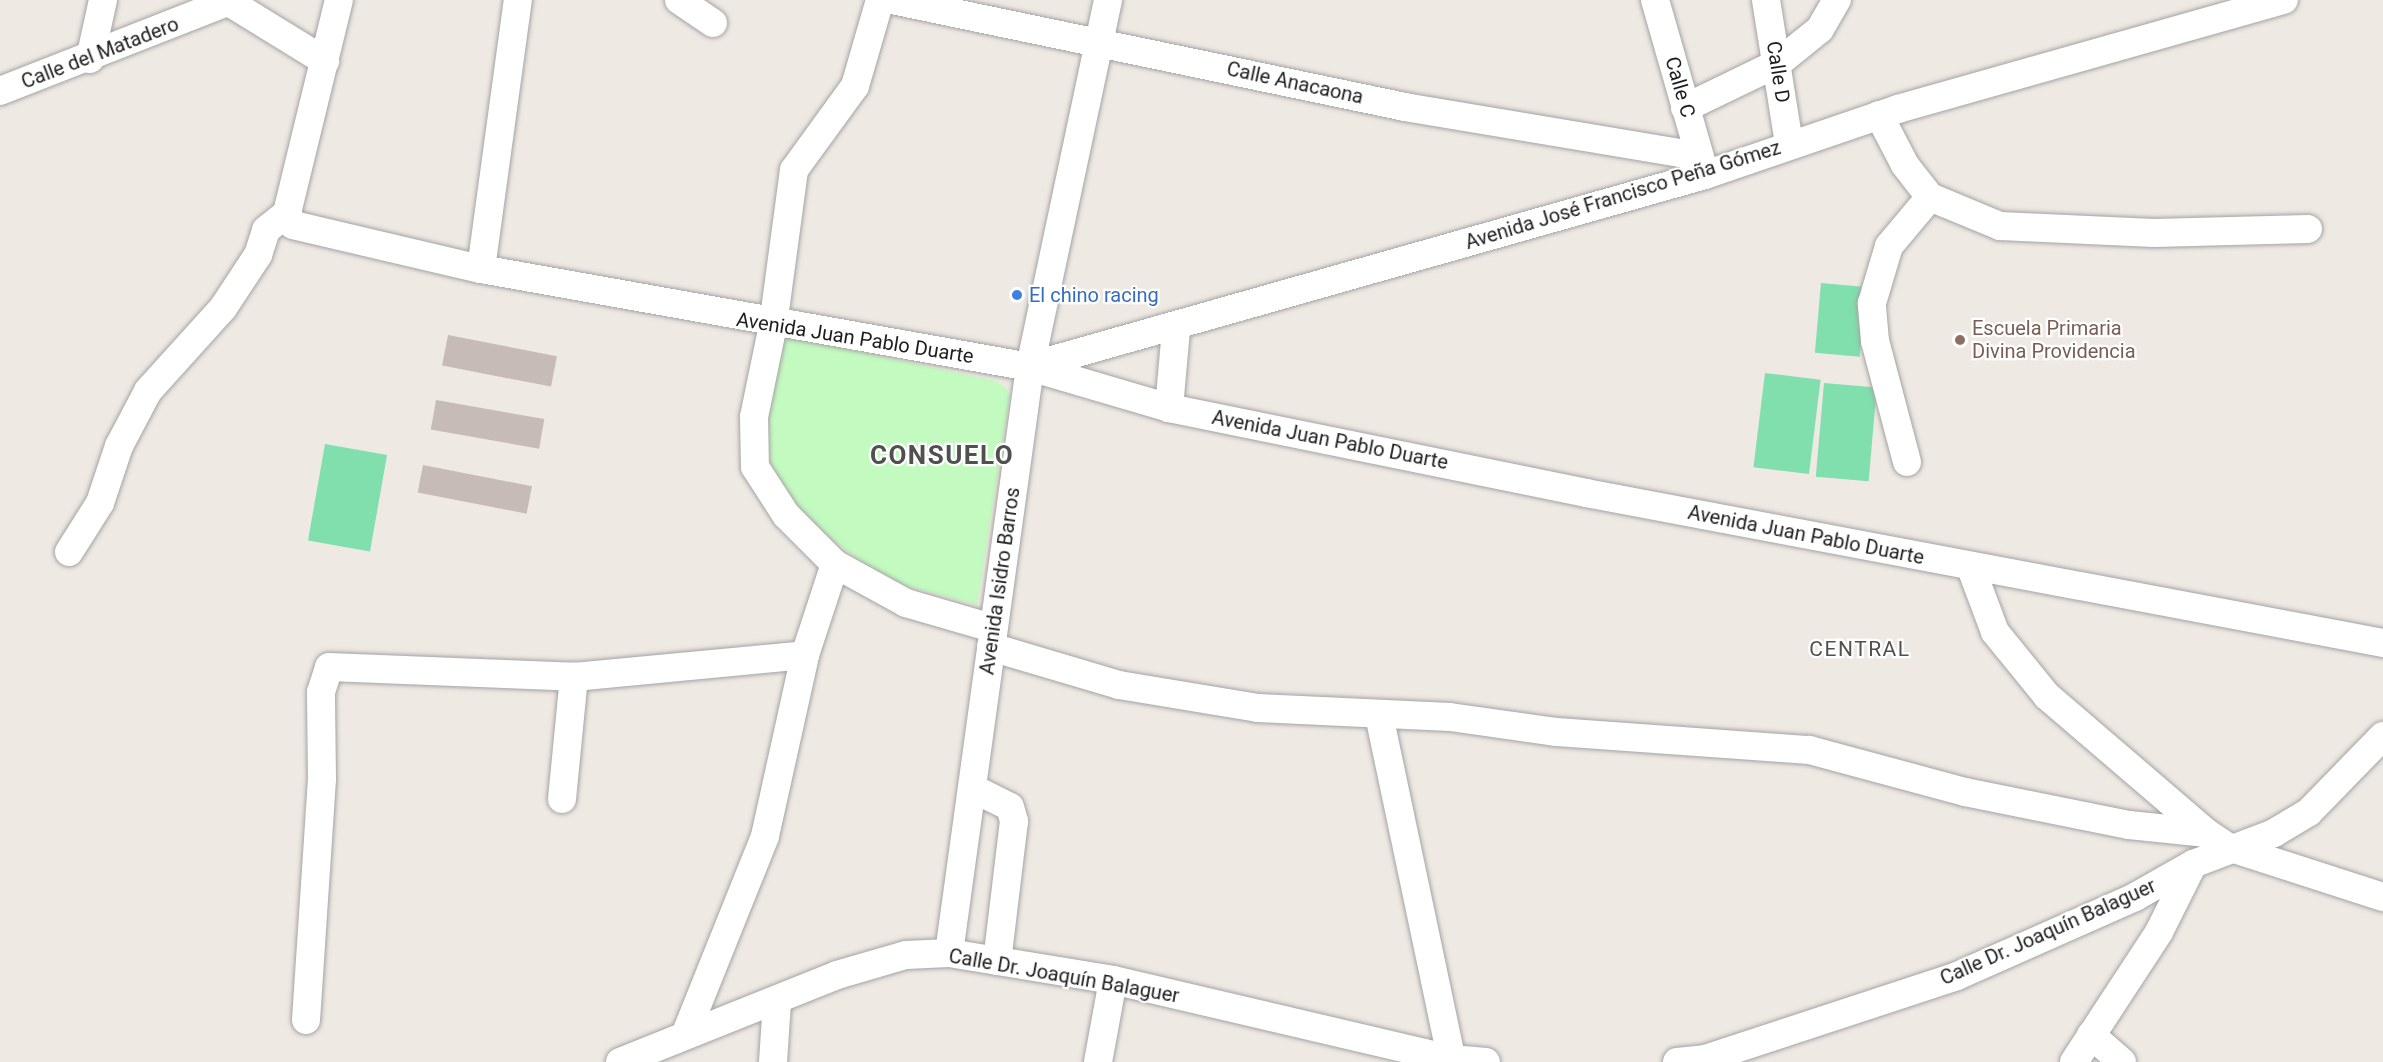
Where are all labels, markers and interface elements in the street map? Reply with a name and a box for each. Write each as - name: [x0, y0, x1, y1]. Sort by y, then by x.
- street label: Calle del Matadero: [18, 12, 182, 94]
- street label: Calle D: [1761, 39, 1795, 105]
- street label: Calle C: [1660, 54, 1700, 120]
- street label: Calle Anacaona: [1225, 57, 1365, 109]
- street label: Avenida José Francisco Peña Gómez: [1462, 135, 1784, 255]
- place label: El chino racing: [1029, 283, 1159, 307]
- marker: El chino racing: [1010, 288, 1024, 302]
- street label: Avenida Juan Pablo Duarte: [735, 307, 975, 369]
- place label: Escuela Primaria Divina Providencia: [1972, 316, 2136, 363]
- marker: Escuela Primaria Divina Providencia: [1953, 333, 1967, 347]
- street label: Avenida Juan Pablo Duarte: [1210, 405, 1450, 475]
- district label: CONSUELO: [870, 440, 1014, 472]
- street label: Avenida Isidro Barros: [975, 486, 1025, 676]
- street label: Avenida Juan Pablo Duarte: [1686, 500, 1926, 570]
- district label: CENTRAL: [1809, 636, 1911, 662]
- street label: Calle Dr. Joaquín Balaguer: [1936, 874, 2160, 990]
- street label: Calle Dr. Joaquín Balaguer: [947, 944, 1181, 1008]

